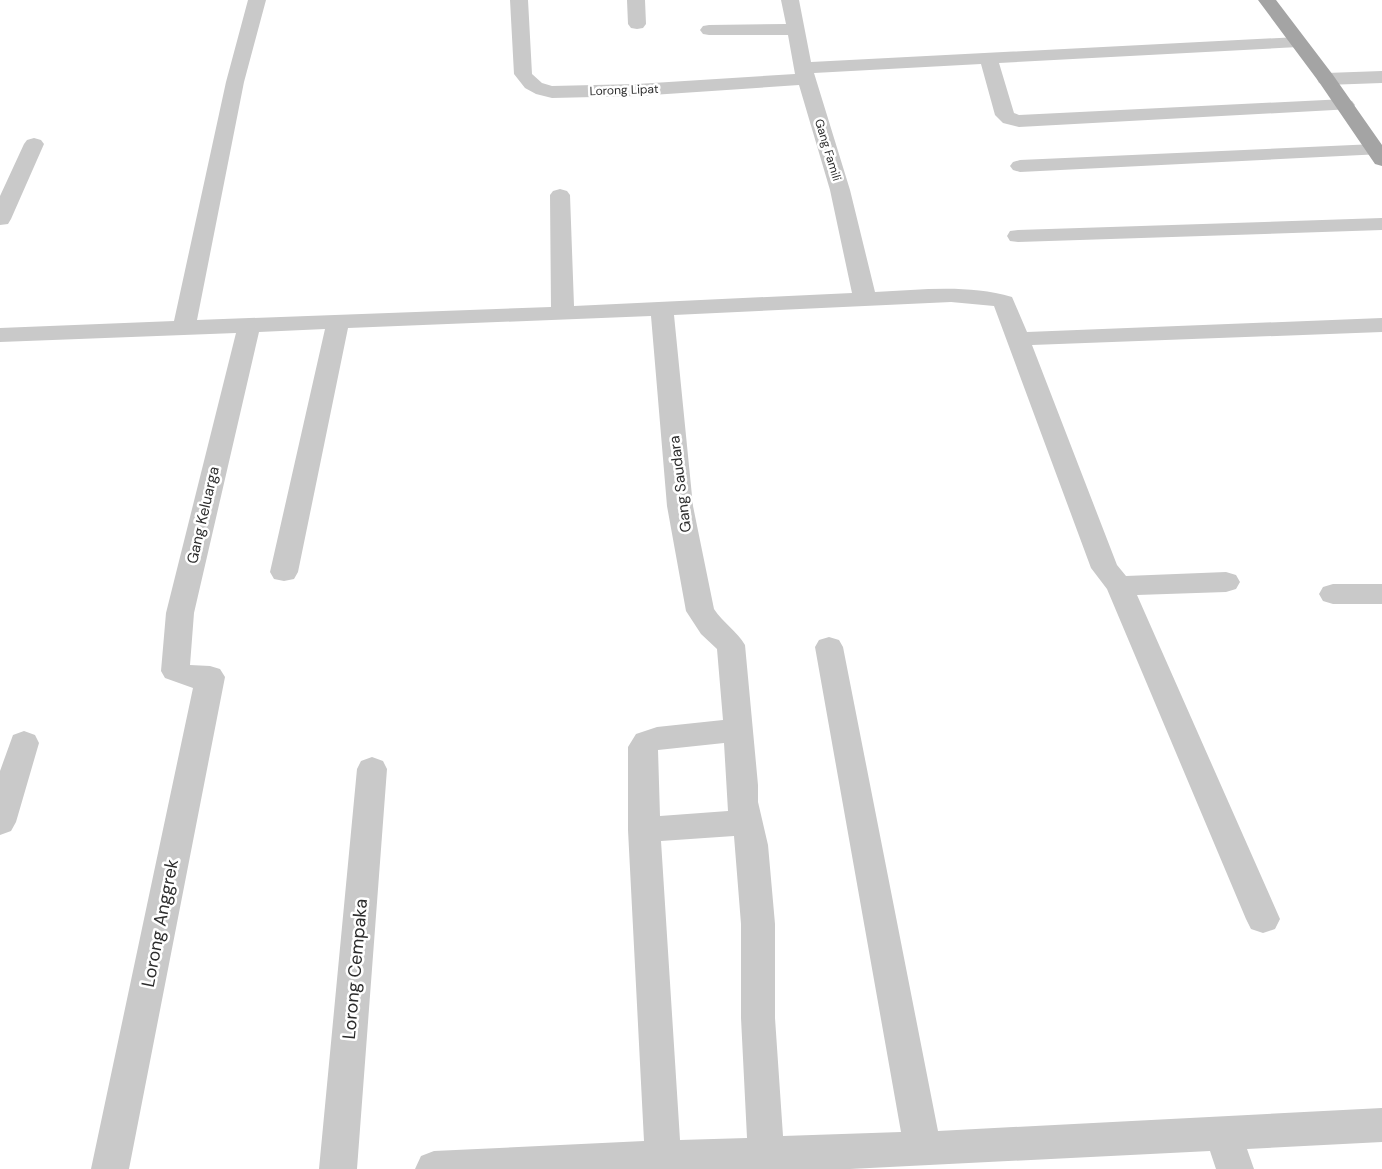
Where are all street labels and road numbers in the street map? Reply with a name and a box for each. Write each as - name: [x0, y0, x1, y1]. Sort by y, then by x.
- street label: Lorong Lipat: [589, 81, 659, 99]
- street label: Gang Famili: [811, 117, 845, 183]
- street label: Gang Saudara: [664, 435, 696, 533]
- street label: Gang Keluarga: [182, 464, 224, 566]
- street label: Lorong Anggrek: [136, 857, 184, 989]
- street label: Lorong Cempaka: [337, 898, 373, 1040]

